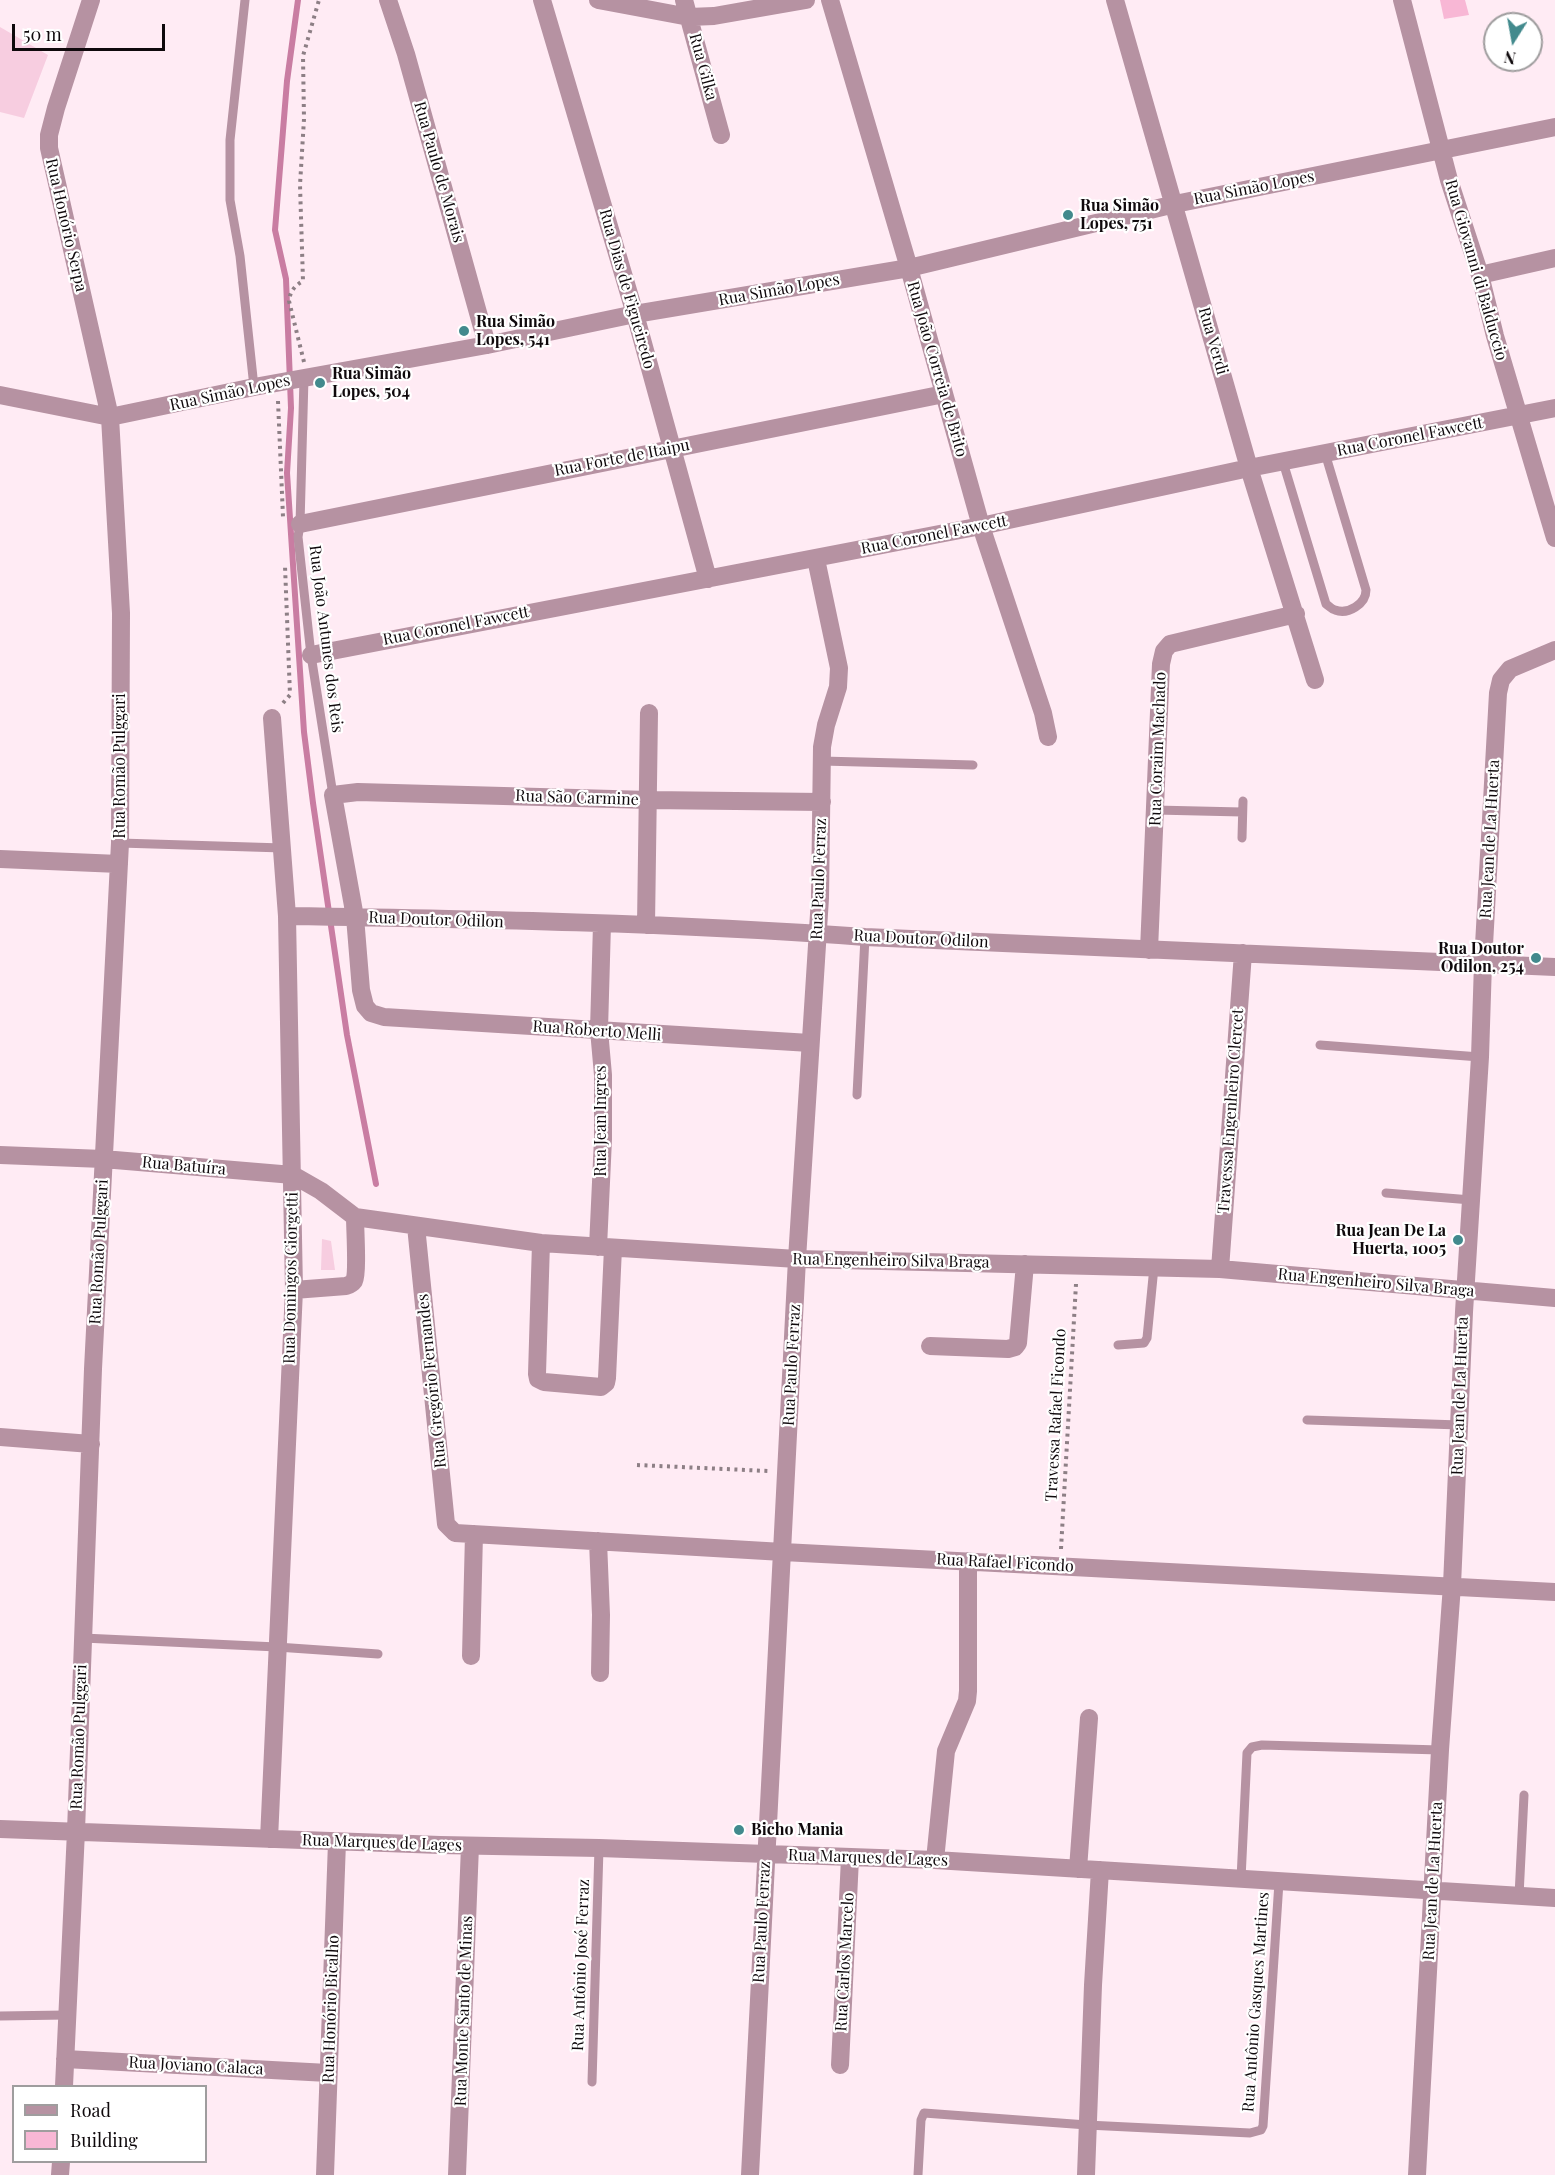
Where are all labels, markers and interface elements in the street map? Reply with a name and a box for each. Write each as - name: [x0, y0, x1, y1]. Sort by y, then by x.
- scale bar: [15, 12, 168, 50]
- north arrow: [1483, 12, 1543, 72]
- text: 50 m: [23, 22, 62, 46]
- street label: Rua Gilka: [685, 31, 721, 103]
- text: N: [1502, 47, 1518, 70]
- street label: Rua Paulo de Morais: [410, 99, 468, 245]
- street label: Rua Honório Serpa: [41, 156, 91, 294]
- street label: Rua Simão Lopes: [1192, 167, 1316, 209]
- street label: Rua Giovanni di Balduccio: [1441, 177, 1511, 363]
- place label: Rua Simão Lopes, 751: [1080, 196, 1159, 234]
- street label: Rua Dias de Figueiredo: [595, 207, 659, 371]
- marker: Rua Simão Lopes, 751: [1061, 208, 1075, 222]
- street label: Rua Simão Lopes: [717, 270, 841, 310]
- street label: Rua João Correia de Brito: [903, 279, 971, 459]
- street label: Rua Verdi: [1194, 305, 1232, 377]
- place label: Rua Simão Lopes, 541: [476, 312, 555, 350]
- marker: Rua Simão Lopes, 541: [457, 324, 471, 338]
- place label: Rua Simão Lopes, 504: [332, 364, 411, 402]
- street label: Rua Simão Lopes: [168, 371, 292, 415]
- marker: Rua Simão Lopes, 504: [313, 376, 327, 390]
- street label: Rua Coronel Fawcett: [1335, 413, 1485, 461]
- street label: Rua Forte de Itaipu: [553, 435, 691, 481]
- street label: Rua Coronel Fawcett: [859, 511, 1009, 559]
- street label: Rua João Antunes dos Reis: [305, 544, 347, 734]
- street label: Rua Coronel Fawcett: [381, 602, 531, 650]
- street label: Rua Coraim Machado: [1146, 672, 1170, 826]
- street label: Rua Romão Pulggari: [110, 693, 130, 839]
- street label: Rua Jean de La Huerta: [1476, 759, 1504, 919]
- street label: Rua São Carmine: [515, 786, 639, 810]
- street label: Rua Paulo Ferraz: [807, 818, 831, 940]
- street label: Rua Doutor Odilon: [368, 908, 504, 932]
- street label: Rua Doutor Odilon: [853, 926, 989, 952]
- place label: Rua Doutor Odilon, 254: [1438, 939, 1524, 977]
- marker: Rua Doutor Odilon, 254: [1529, 951, 1543, 965]
- street label: Travessa Engenheiro Clercet: [1214, 1008, 1248, 1214]
- street label: Rua Roberto Melli: [532, 1017, 662, 1045]
- street label: Rua Jean Ingres: [591, 1065, 611, 1177]
- street label: Rua Batuíra: [141, 1153, 227, 1179]
- street label: Rua Romão Pulggari: [86, 1179, 112, 1325]
- street label: Rua Domingos Giorgetti: [280, 1192, 302, 1364]
- place label: Rua Jean De La Huerta, 1005: [1336, 1221, 1446, 1259]
- marker: Rua Jean De La Huerta, 1005: [1451, 1233, 1465, 1247]
- street label: Rua Engenheiro Silva Braga: [792, 1250, 990, 1272]
- street label: Rua Engenheiro Silva Braga: [1277, 1265, 1475, 1301]
- street label: Rua Gregório Fernandes: [413, 1293, 451, 1469]
- street label: Rua Paulo Ferraz: [779, 1304, 805, 1426]
- street label: Rua Jean de La Huerta: [1448, 1316, 1472, 1476]
- street label: Travessa Rafael Ficondo: [1042, 1328, 1070, 1502]
- street label: Rua Rafael Ficondo: [936, 1550, 1074, 1576]
- street label: Rua Romão Pulggari: [67, 1664, 91, 1810]
- street label: Rua Jean de La Huerta: [1419, 1801, 1447, 1961]
- place label: Bicho Mania: [751, 1820, 843, 1840]
- marker: Bicho Mania: [732, 1823, 746, 1837]
- street label: Rua Marques de Lages: [302, 1831, 462, 1855]
- street label: Rua Marques de Lages: [788, 1846, 948, 1870]
- street label: Rua Paulo Ferraz: [749, 1861, 775, 1983]
- street label: Rua Antônio José Ferraz: [568, 1879, 594, 2051]
- street label: Rua Antônio Gasques Martines: [1239, 1891, 1273, 2113]
- street label: Rua Carlos Marcelo: [832, 1892, 858, 2032]
- street label: Rua Monte Santo de Minas: [451, 1915, 477, 2107]
- street label: Rua Honório Bicalho: [319, 1935, 343, 2083]
- street label: Rua Joviano Calaca: [128, 2053, 264, 2079]
- legend: [12, 2085, 207, 2163]
- text: Road: [70, 2098, 111, 2122]
- text: Building: [70, 2128, 138, 2152]

